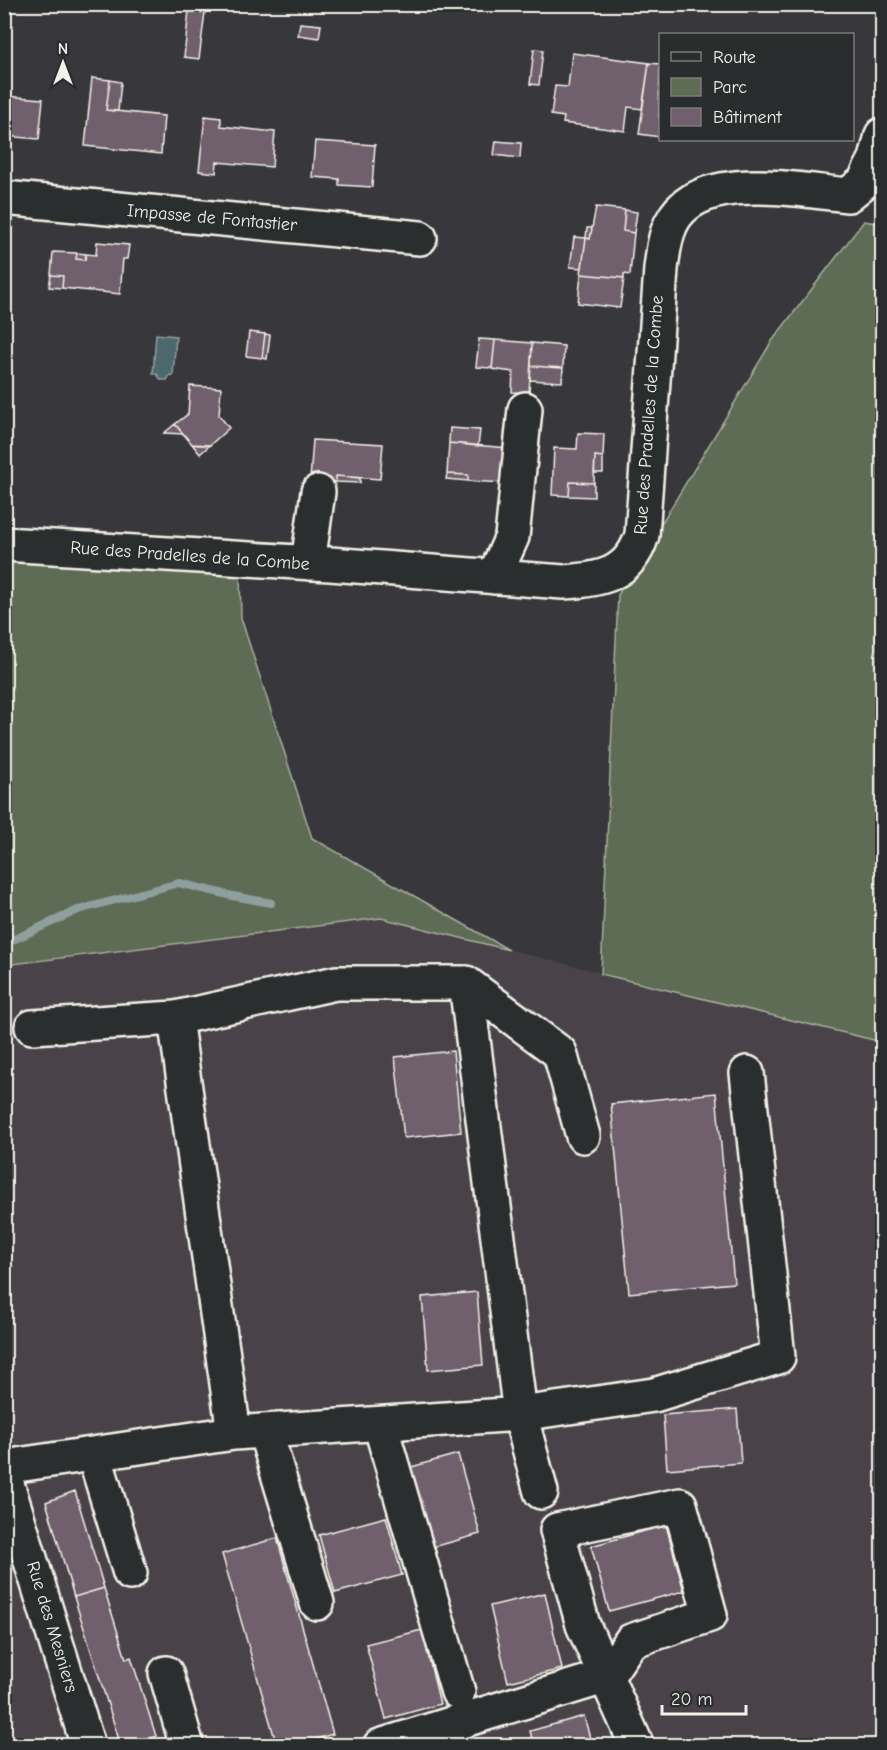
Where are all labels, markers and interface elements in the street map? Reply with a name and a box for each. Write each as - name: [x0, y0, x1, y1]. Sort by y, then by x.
- north arrow: [33, 33, 93, 93]
- legend: [659, 33, 854, 141]
- text: N: [58, 40, 68, 58]
- text: Route: [713, 47, 756, 68]
- text: Parc: [713, 77, 747, 98]
- text: Bâtiment: [713, 107, 783, 128]
- street label: Impasse de Fontastier: [126, 200, 299, 236]
- street label: Rue des Pradelles de la Combe: [630, 295, 668, 535]
- street label: Rue des Pradelles de la Combe: [70, 537, 310, 575]
- street label: Rue des Mesniers: [22, 1559, 82, 1695]
- scale bar: [662, 1678, 746, 1716]
- text: 20 m: [671, 1689, 712, 1710]

